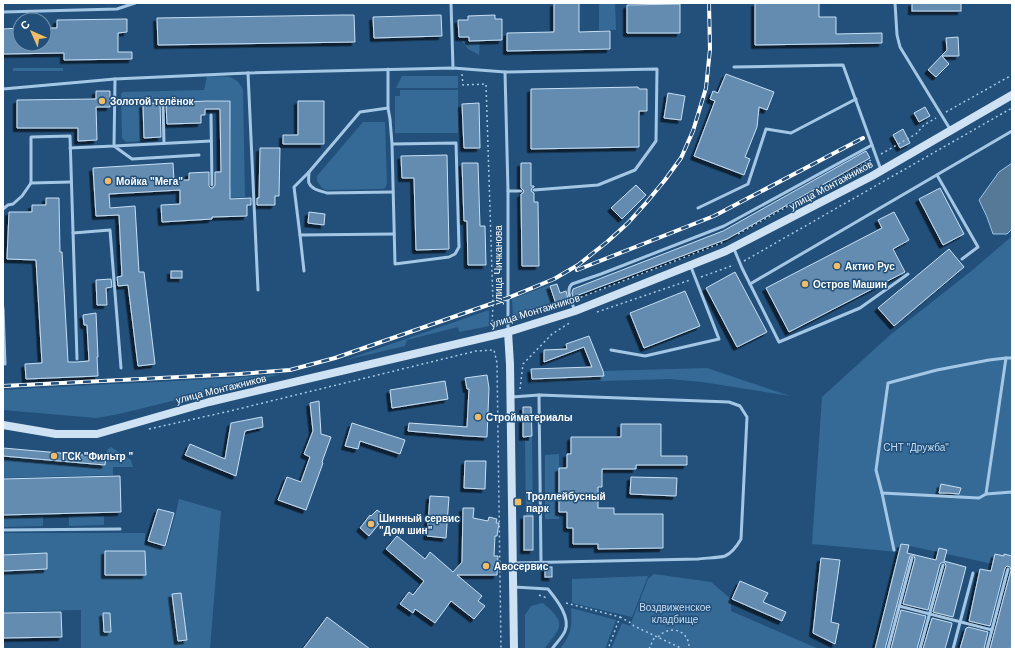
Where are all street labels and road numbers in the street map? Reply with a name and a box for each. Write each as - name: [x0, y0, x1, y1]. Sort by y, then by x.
- street label: улица Монтажников: [787, 158, 875, 212]
- street label: улица Чичканова: [493, 225, 504, 305]
- street label: улица Монтажников: [489, 292, 581, 330]
- street label: улица Монтажников: [175, 372, 267, 406]

